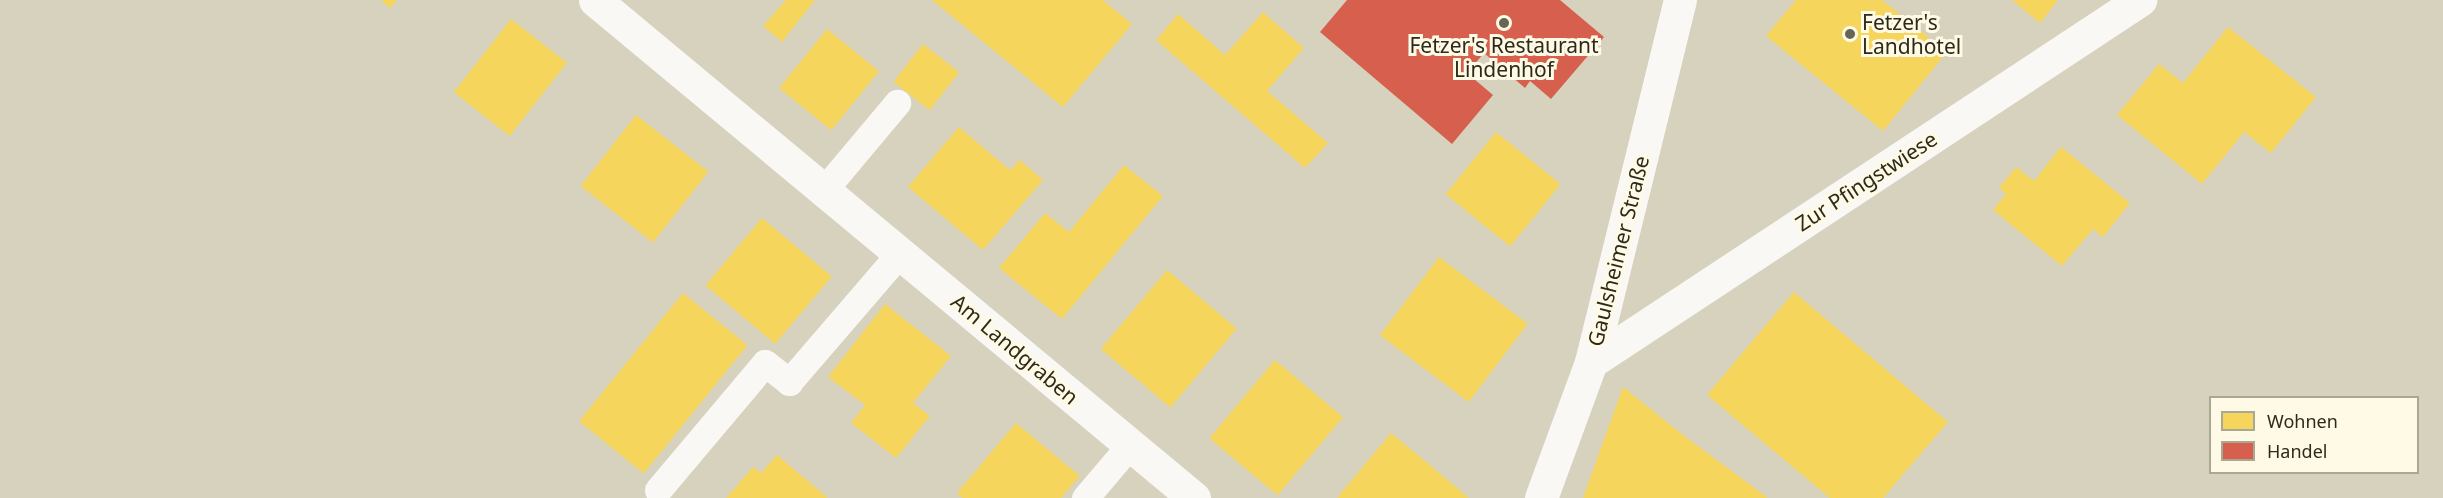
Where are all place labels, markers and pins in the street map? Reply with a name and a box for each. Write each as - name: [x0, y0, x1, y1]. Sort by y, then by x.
- place label: Fetzer's Landhotel: [1862, 9, 1961, 59]
- marker: Fetzer's Restaurant Lindenhof: [1497, 16, 1511, 30]
- marker: Fetzer's Landhotel: [1843, 27, 1857, 41]
- place label: Fetzer's Restaurant Lindenhof: [1409, 32, 1599, 82]

